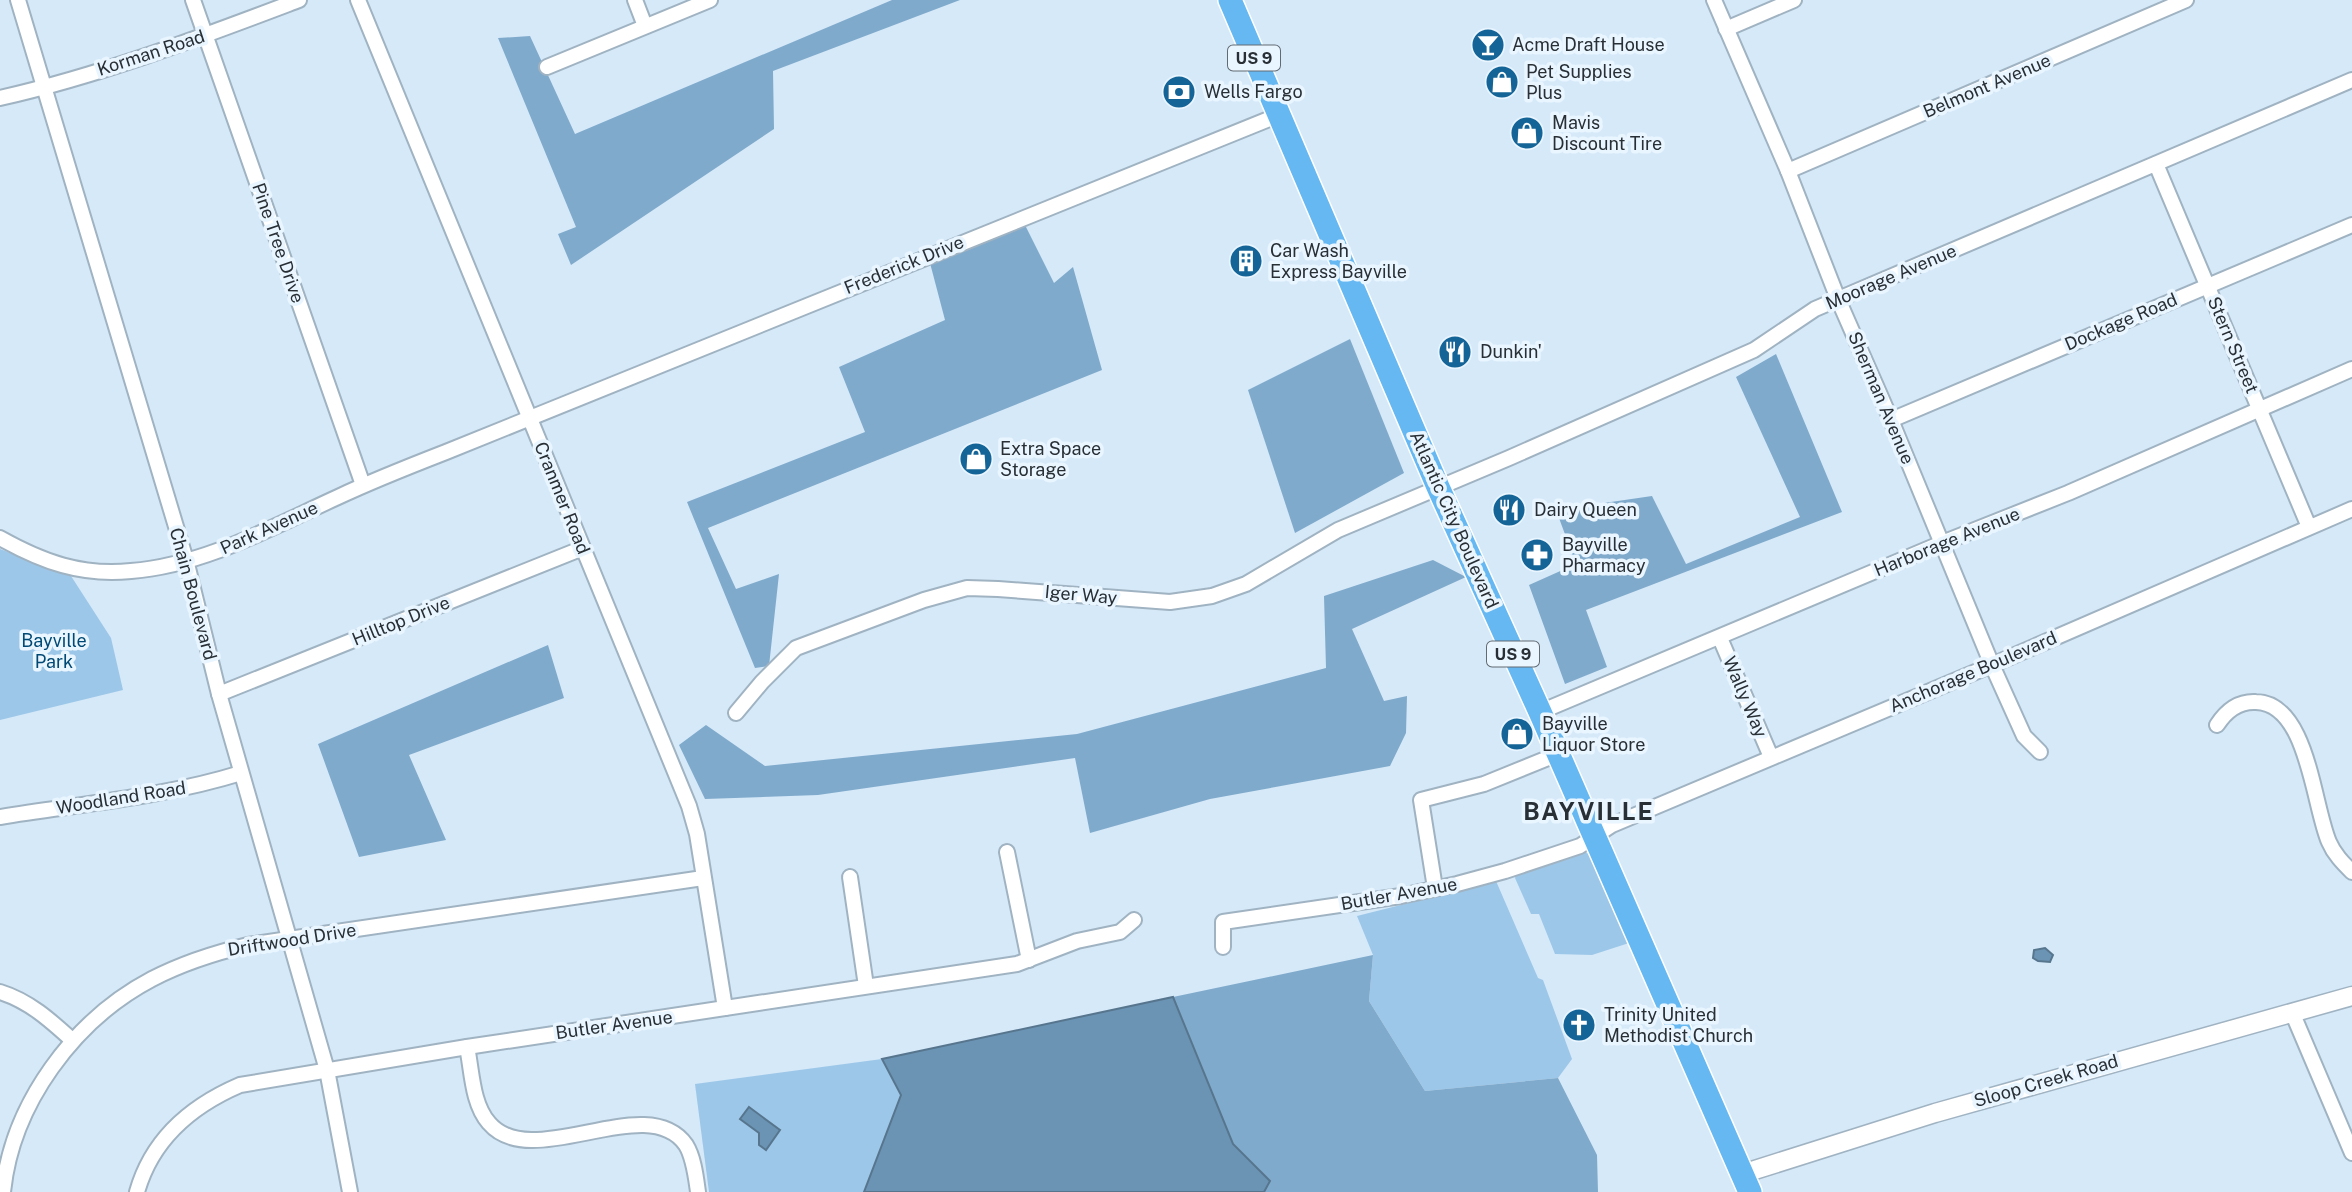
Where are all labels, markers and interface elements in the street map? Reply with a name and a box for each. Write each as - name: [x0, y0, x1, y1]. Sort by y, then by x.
- street label: Korman Road: [94, 25, 207, 80]
- bar icon: Acme Draft House: [1469, 26, 1507, 64]
- place label: Acme Draft House: [1512, 34, 1665, 55]
- road number: US 9: [1228, 46, 1280, 71]
- street label: Belmont Avenue: [1920, 49, 2054, 122]
- place label: Pet Supplies Plus: [1526, 61, 1632, 103]
- shop icon: Pet Supplies Plus: [1483, 63, 1521, 101]
- bank icon: Wells Fargo: [1160, 73, 1198, 111]
- place label: Wells Fargo: [1204, 81, 1303, 102]
- place label: Mavis Discount Tire: [1552, 112, 1662, 154]
- shop icon: Mavis Discount Tire: [1508, 114, 1546, 152]
- street label: Pine Tree Drive: [248, 180, 309, 306]
- street label: Frederick Drive: [841, 231, 967, 298]
- place label: Car Wash Express Bayville: [1270, 240, 1407, 282]
- street label: Moorage Avenue: [1822, 240, 1959, 314]
- building icon: Car Wash Express Bayville: [1227, 242, 1265, 280]
- street label: Dockage Road: [2061, 288, 2180, 355]
- street label: Stern Street: [2204, 293, 2263, 396]
- street label: Sherman Avenue: [1844, 328, 1919, 467]
- restaurant icon: Dunkin': [1436, 333, 1474, 371]
- place label: Dunkin': [1480, 341, 1542, 362]
- street label: Atlantic City Boulevard: [1406, 428, 1503, 612]
- place label: Extra Space Storage: [1000, 438, 1101, 480]
- street label: Cranmer Road: [530, 439, 595, 557]
- shop icon: Extra Space Storage: [957, 440, 995, 478]
- restaurant icon: Dairy Queen: [1490, 491, 1528, 529]
- street label: Park Avenue: [217, 497, 321, 558]
- place label: Dairy Queen: [1534, 499, 1637, 520]
- street label: Harborage Avenue: [1871, 503, 2023, 580]
- street label: Chain Boulevard: [166, 525, 221, 662]
- place label: Bayville Pharmacy: [1562, 534, 1646, 576]
- pharmacy icon: Bayville Pharmacy: [1518, 536, 1556, 574]
- street label: Iger Way: [1044, 581, 1119, 608]
- street label: Hilltop Drive: [349, 591, 453, 650]
- street label: Anchorage Boulevard: [1886, 627, 2060, 716]
- park label: Bayville Park: [21, 630, 87, 672]
- road number: US 9: [1487, 642, 1539, 666]
- street label: Wally Way: [1719, 653, 1772, 741]
- place label: Bayville Liquor Store: [1542, 713, 1645, 755]
- shop icon: Bayville Liquor Store: [1498, 715, 1536, 753]
- street label: Woodland Road: [55, 777, 187, 818]
- district label: BAYVILLE: [1523, 797, 1655, 825]
- street label: Butler Avenue: [1339, 873, 1459, 914]
- street label: Driftwood Drive: [226, 919, 358, 960]
- place label: Trinity United Methodist Church: [1604, 1004, 1753, 1046]
- street label: Butler Avenue: [554, 1006, 674, 1043]
- church icon: Trinity United Methodist Church: [1560, 1006, 1598, 1044]
- street label: Sloop Creek Road: [1971, 1050, 2120, 1111]

